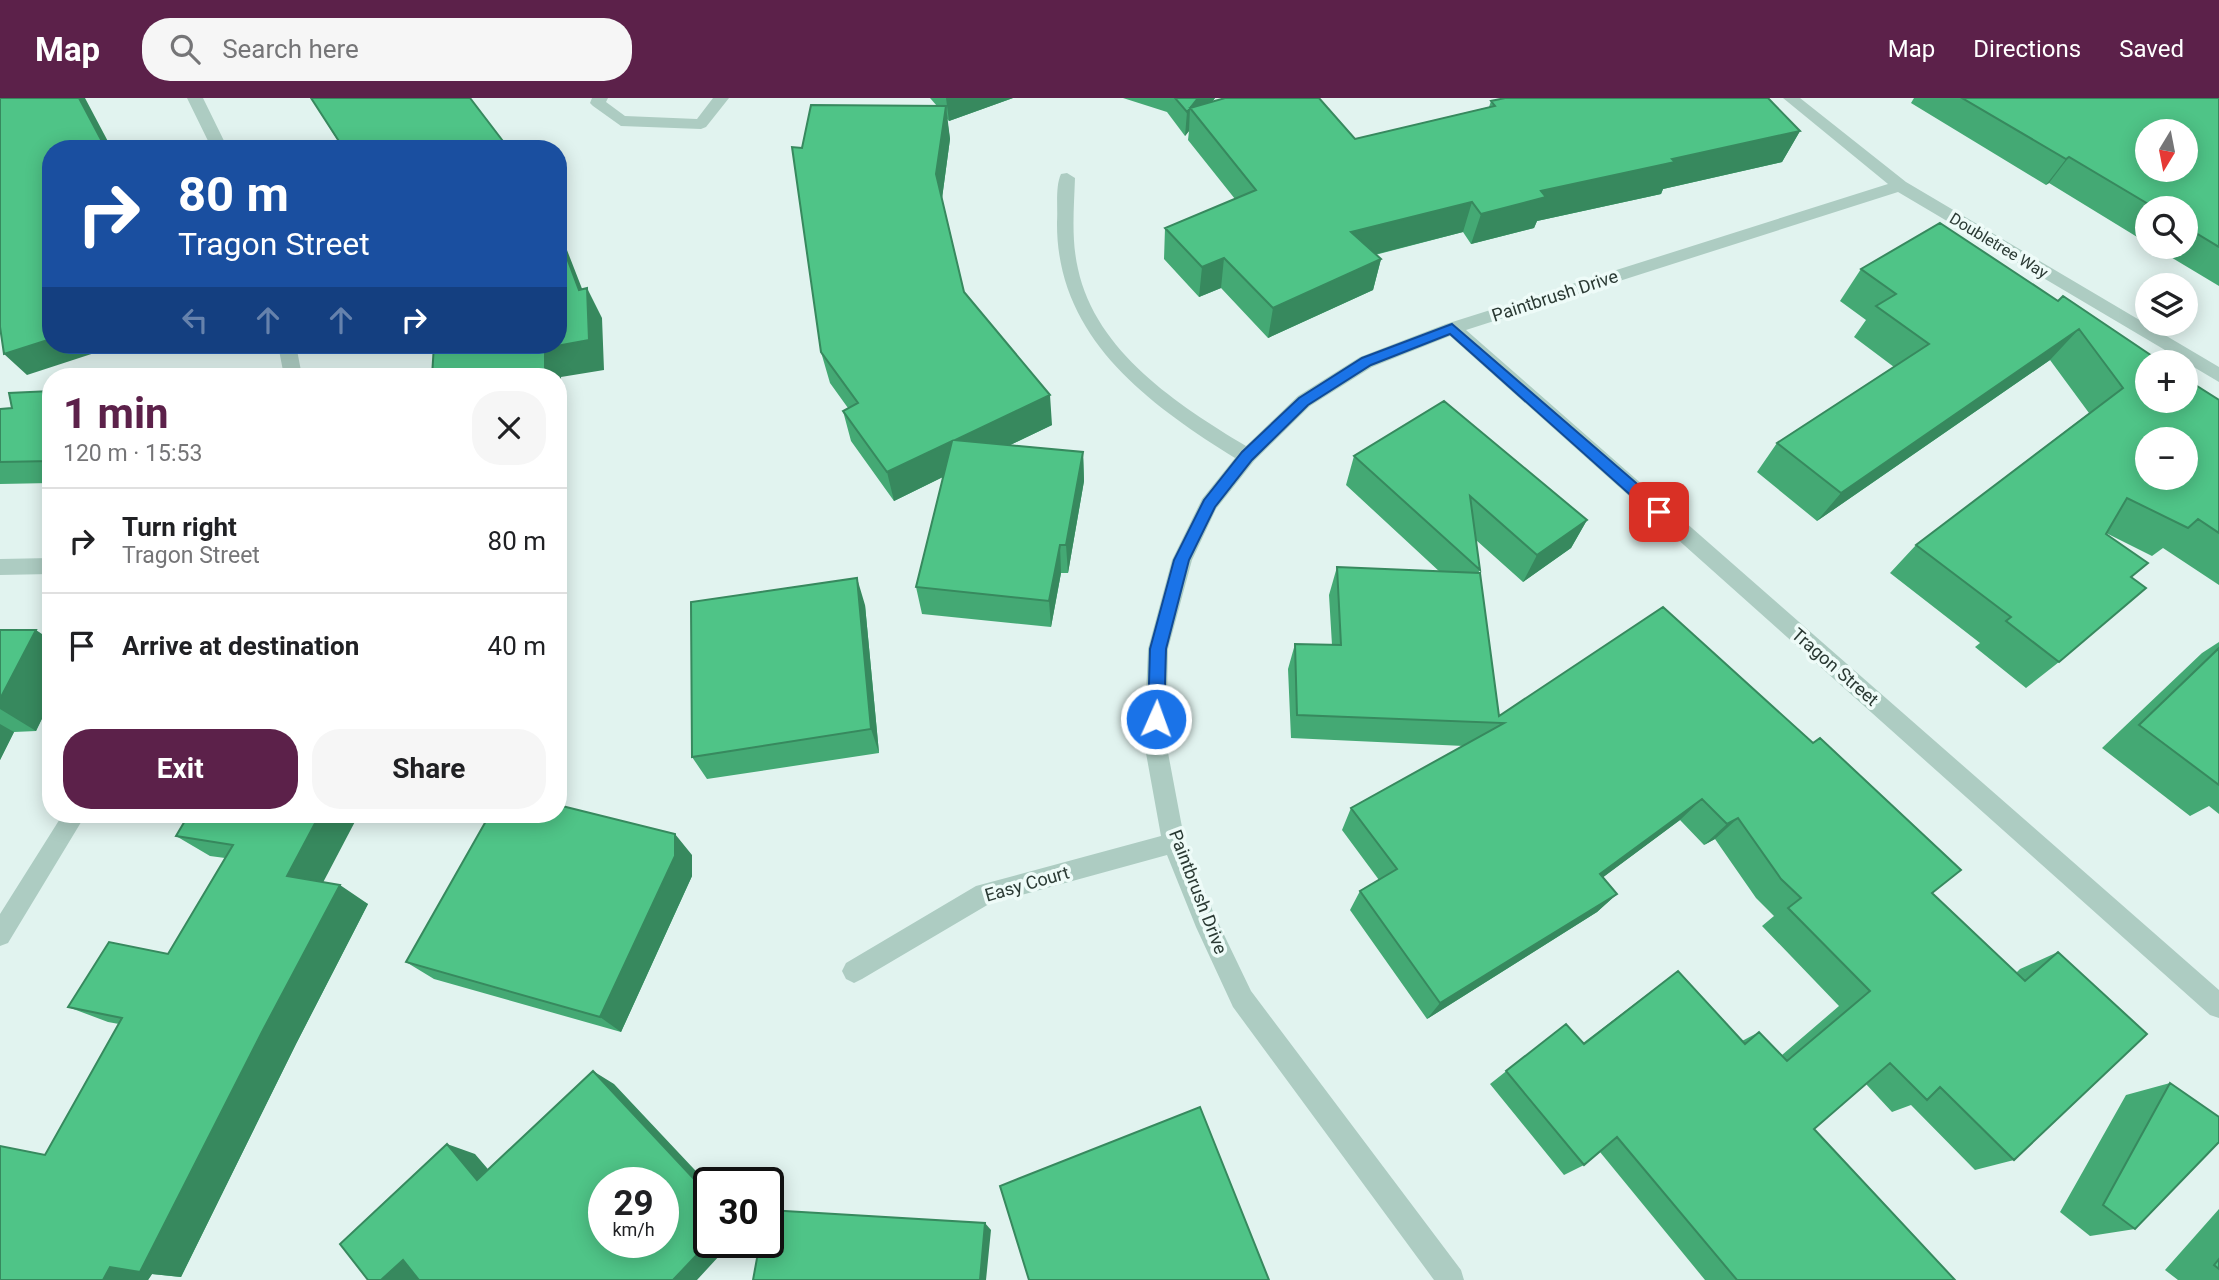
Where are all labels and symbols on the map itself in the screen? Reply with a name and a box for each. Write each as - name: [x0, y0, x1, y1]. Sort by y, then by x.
- north arrow: [2135, 119, 2198, 182]
- street label: Doubletree Way: [1946, 209, 2052, 282]
- street label: Paintbrush Drive: [1489, 265, 1621, 326]
- pin: [1629, 482, 1689, 542]
- street label: Tragon Street: [1788, 623, 1883, 710]
- position arrow: [1119, 682, 1193, 756]
- street label: Paintbrush Drive: [1165, 827, 1232, 957]
- street label: Easy Court: [982, 861, 1071, 906]
- speed limit sign: 30: [693, 1167, 784, 1258]

